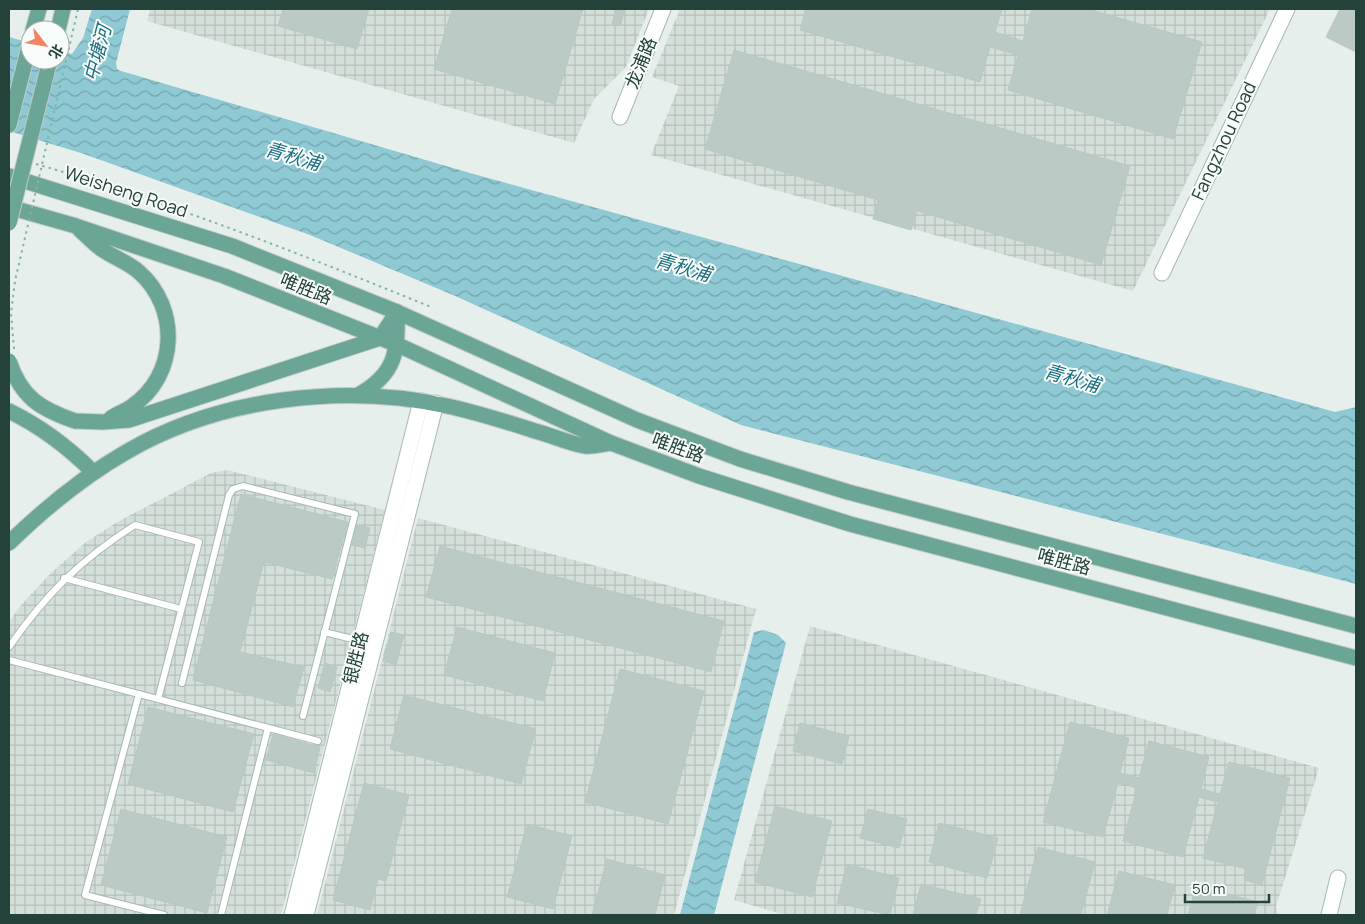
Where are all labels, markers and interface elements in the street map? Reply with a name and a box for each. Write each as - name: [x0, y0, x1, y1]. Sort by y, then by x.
- water label: 中塘河: [77, 18, 118, 84]
- north arrow: [20, 20, 70, 70]
- street label: 龙浦路: [619, 33, 661, 92]
- text: 北: [45, 41, 68, 63]
- street label: Fangzhou Road: [1185, 78, 1261, 204]
- water label: 青秋浦: [262, 136, 327, 177]
- street label: Weisheng Road: [61, 160, 191, 222]
- water label: 青秋浦: [652, 247, 717, 288]
- street label: 唯胜路: [277, 267, 336, 309]
- water label: 青秋浦: [1041, 358, 1106, 399]
- street label: 唯胜路: [649, 427, 708, 468]
- street label: 唯胜路: [1035, 542, 1093, 580]
- street label: 银胜路: [337, 629, 373, 687]
- scale bar: [1185, 872, 1269, 904]
- text: 50 m: [1192, 878, 1226, 899]

